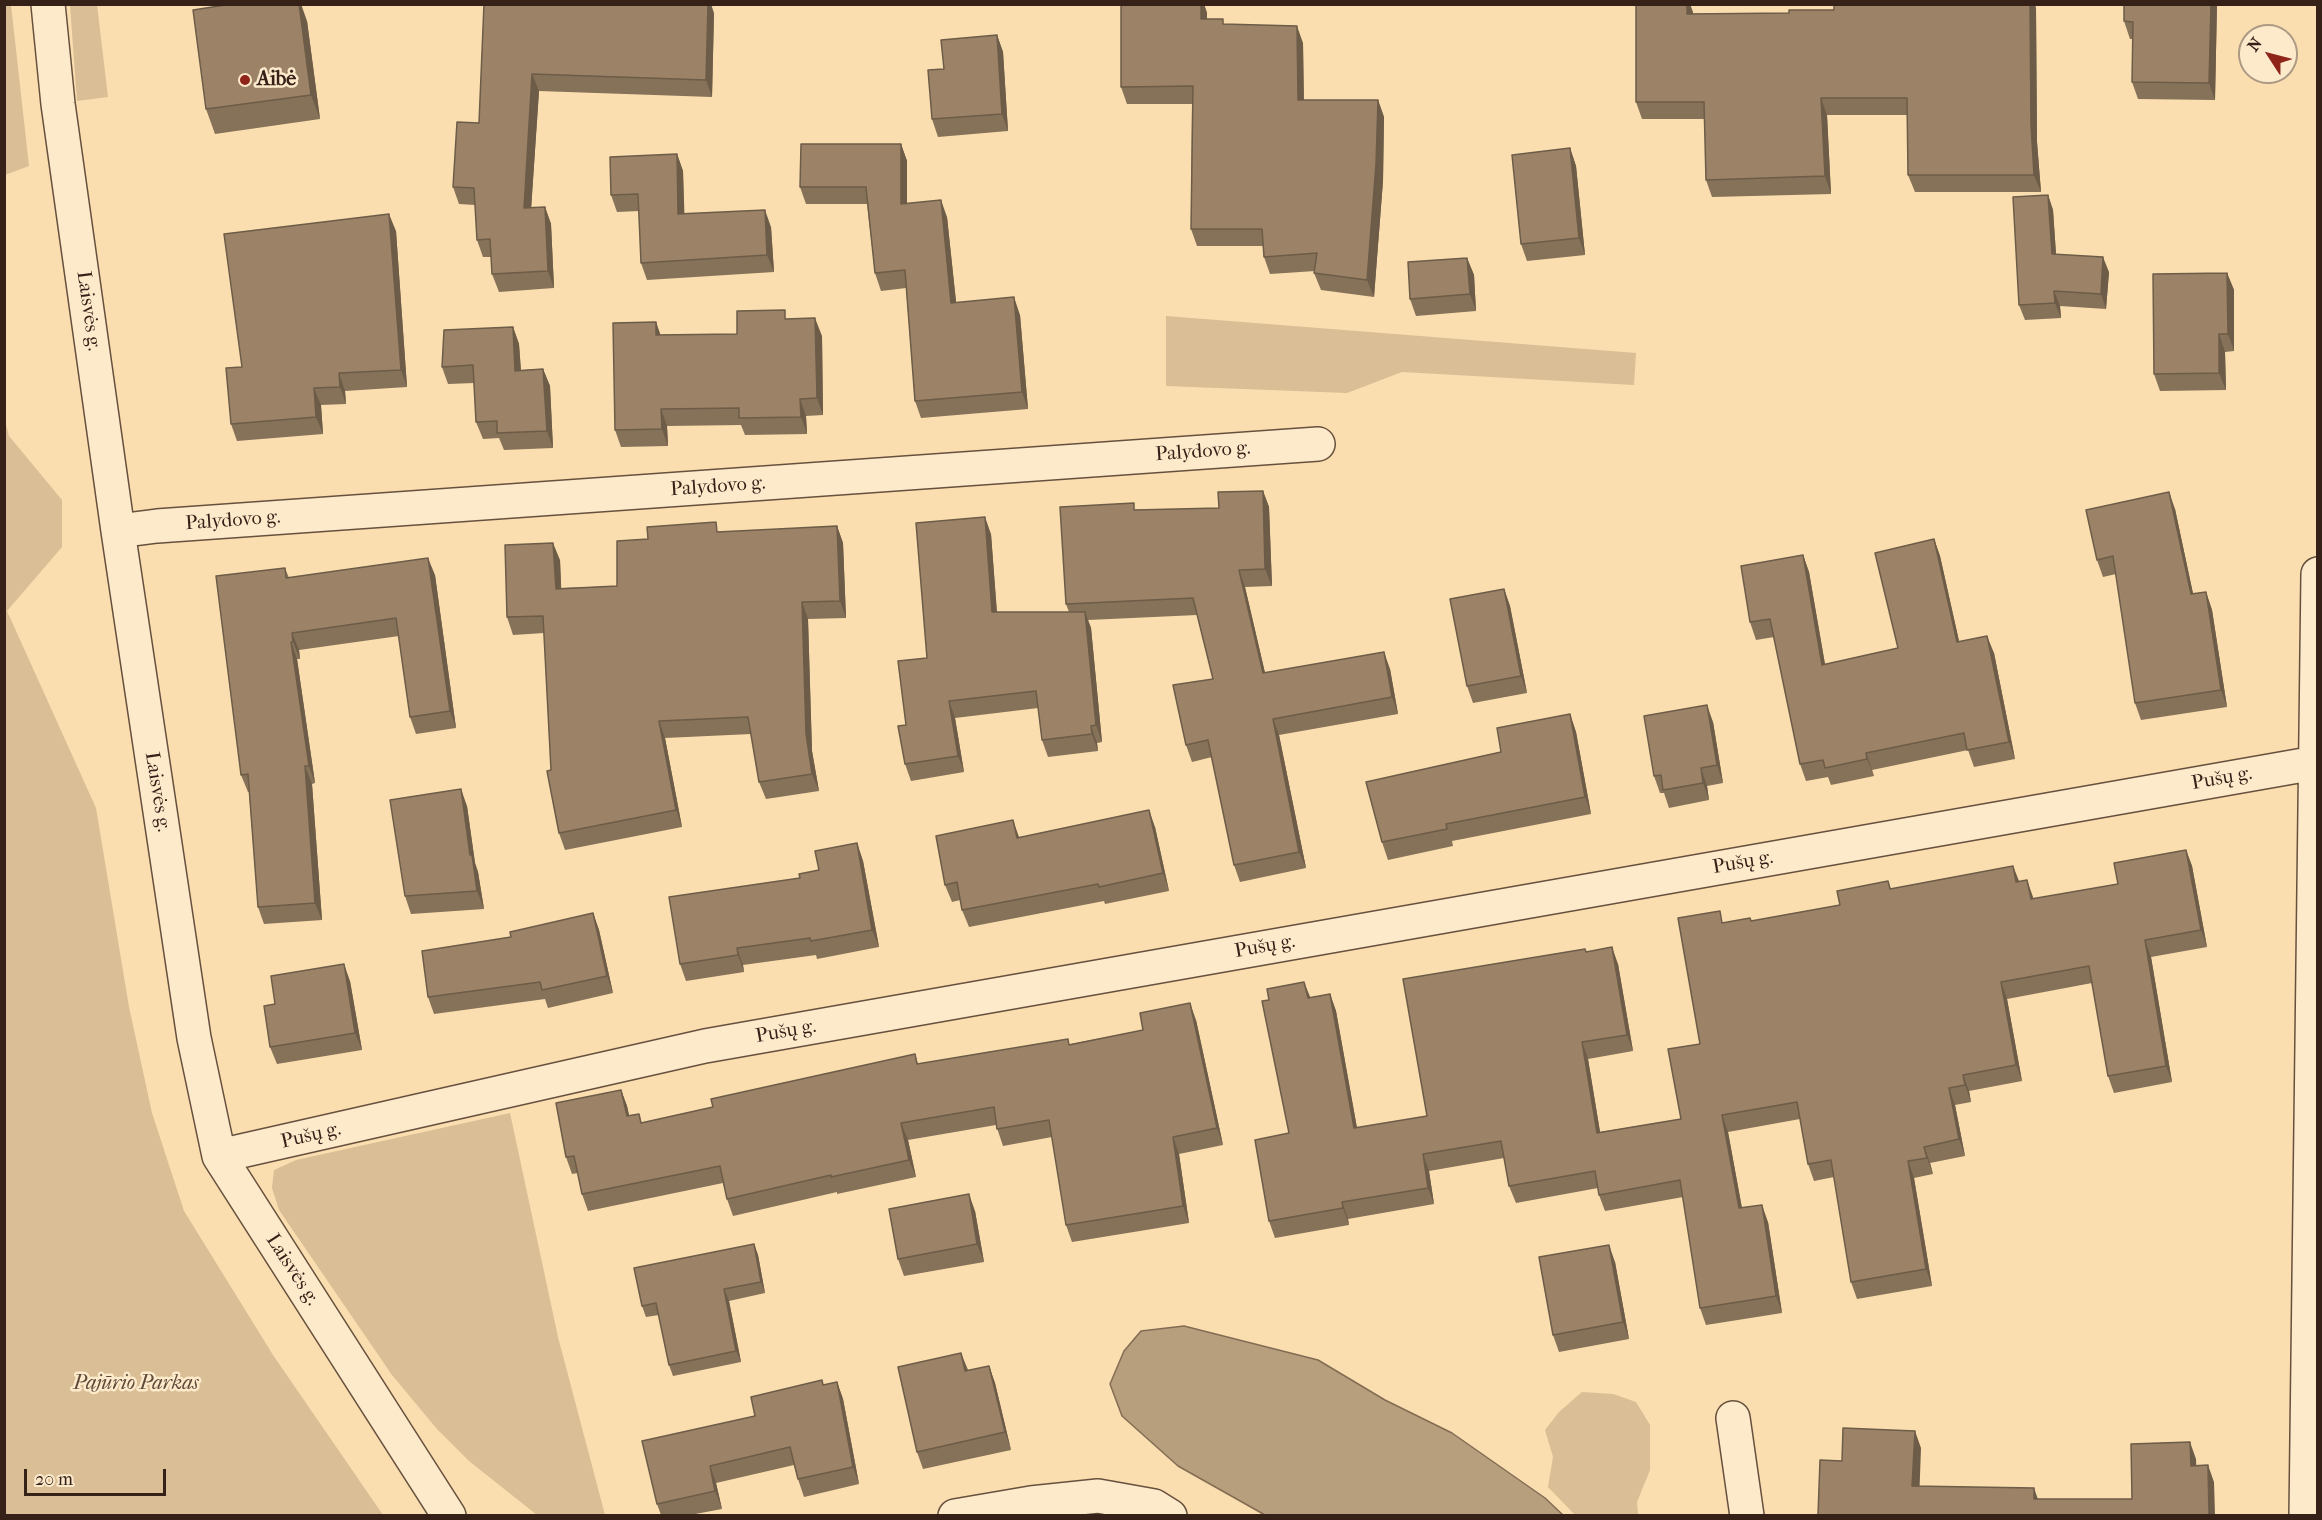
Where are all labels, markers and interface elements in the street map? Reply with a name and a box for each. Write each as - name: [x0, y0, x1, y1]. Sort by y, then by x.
- north arrow: [2238, 24, 2298, 84]
- text: N: [2243, 34, 2266, 55]
- place label: Aibė: [257, 68, 296, 92]
- marker: Aibė: [238, 73, 252, 87]
- street label: Laisvės g.: [71, 270, 105, 352]
- street label: Palydovo g.: [1155, 437, 1251, 467]
- street label: Palydovo g.: [670, 472, 766, 502]
- street label: Palydovo g.: [185, 506, 281, 536]
- street label: Laisvės g.: [139, 750, 175, 834]
- street label: Pušų g.: [2190, 762, 2254, 796]
- street label: Pušų g.: [1711, 846, 1775, 880]
- street label: Pušų g.: [1233, 930, 1297, 964]
- street label: Pušų g.: [754, 1015, 818, 1049]
- street label: Pušų g.: [279, 1117, 343, 1155]
- street label: Laisvės g.: [260, 1230, 324, 1310]
- park label: Pajūrio Parkas: [73, 1372, 199, 1396]
- scale bar: [27, 1457, 170, 1495]
- text: 20 m: [35, 1469, 73, 1490]

